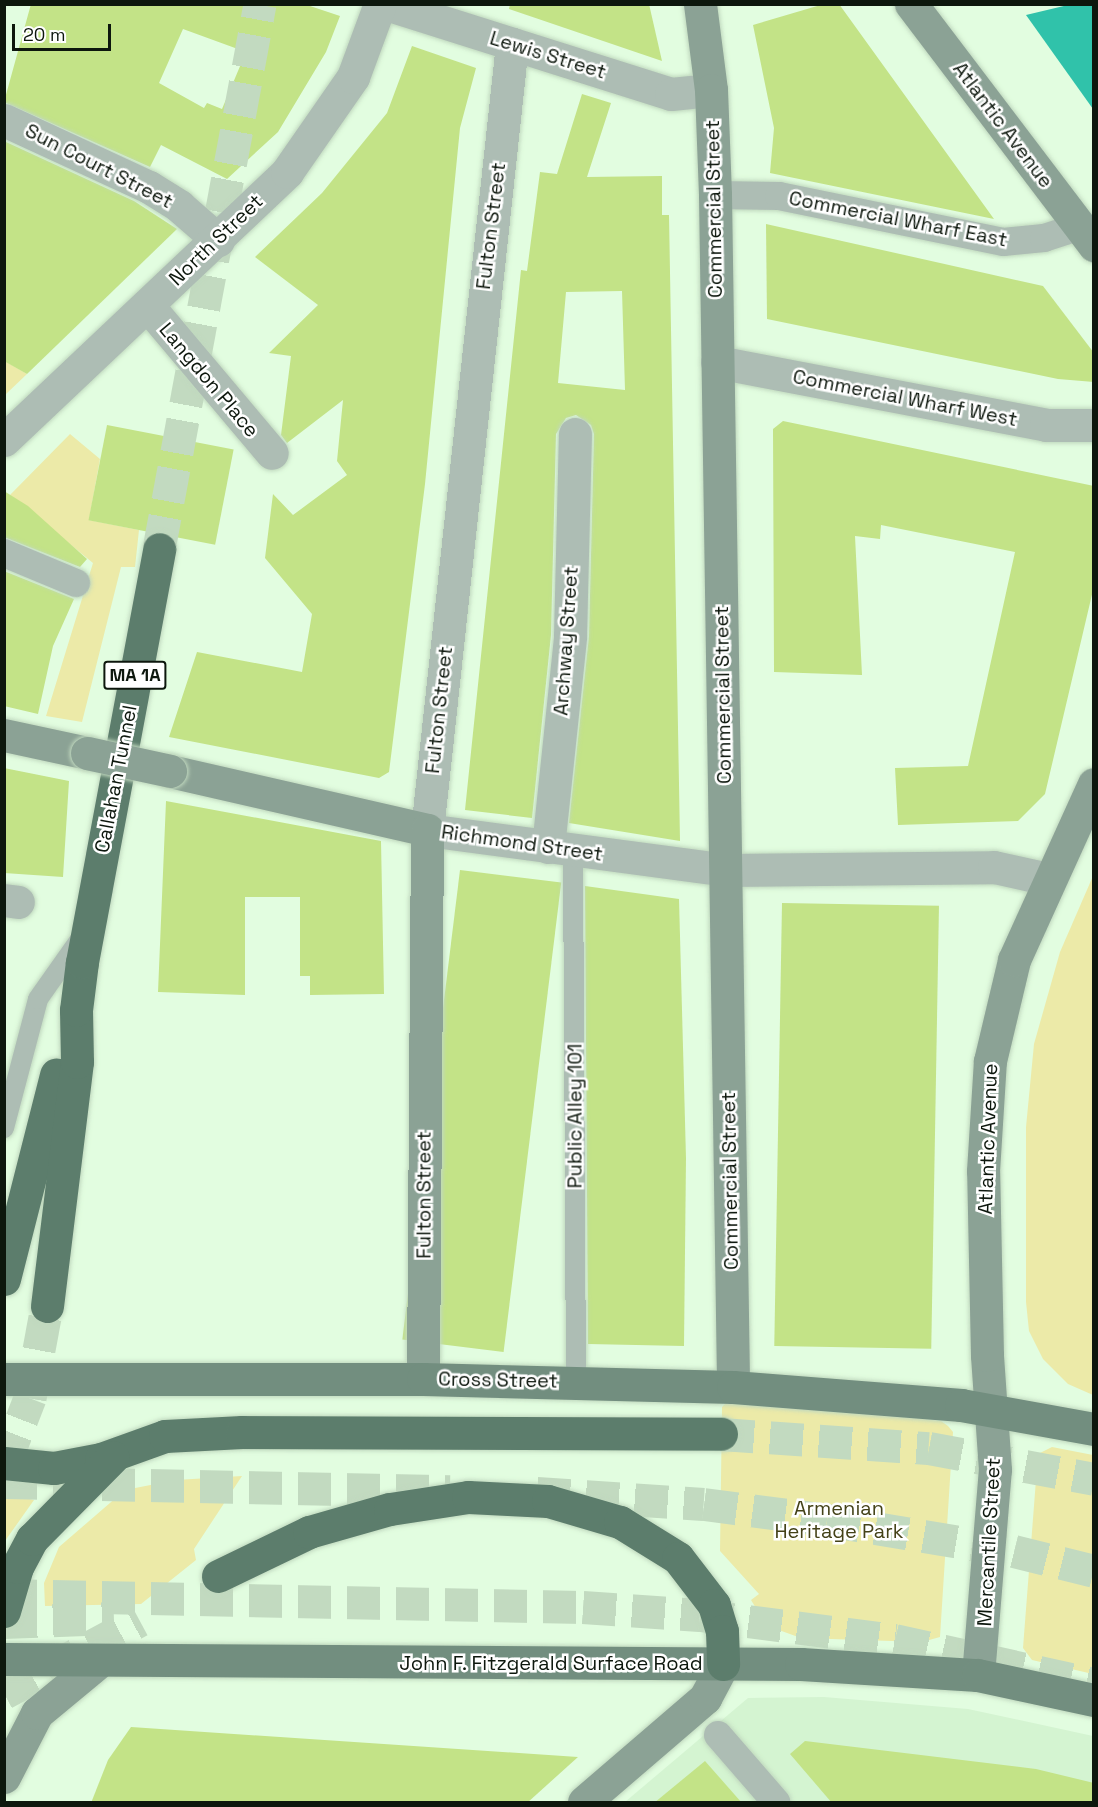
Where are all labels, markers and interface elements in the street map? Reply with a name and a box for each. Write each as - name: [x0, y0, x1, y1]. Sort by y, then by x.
- scale bar: [15, 12, 114, 50]
- text: 20 m: [23, 23, 66, 46]
- street label: Lewis Street: [487, 26, 609, 84]
- street label: Atlantic Avenue: [948, 57, 1058, 193]
- street label: Sun Court Street: [21, 118, 177, 214]
- street label: Commercial Street: [700, 120, 728, 298]
- street label: Fulton Street: [471, 161, 511, 291]
- street label: Commercial Wharf East: [787, 186, 1009, 252]
- street label: North Street: [164, 189, 268, 291]
- street label: Langdon Place: [154, 318, 264, 442]
- street label: Commercial Wharf West: [791, 364, 1019, 432]
- street label: Archway Street: [549, 566, 583, 716]
- street label: Commercial Street: [709, 606, 737, 784]
- street label: Fulton Street: [420, 645, 458, 775]
- road number: MA 1A: [102, 660, 168, 690]
- street label: Callahan Tunnel: [90, 703, 142, 855]
- street label: Richmond Street: [440, 820, 604, 866]
- street label: Public Alley 101: [563, 1043, 587, 1189]
- street label: Atlantic Avenue: [973, 1063, 1003, 1215]
- street label: Commercial Street: [716, 1092, 744, 1270]
- street label: Fulton Street: [412, 1131, 436, 1259]
- street label: Cross Street: [438, 1367, 558, 1393]
- street label: Mercantile Street: [973, 1457, 1005, 1627]
- park label: Armenian Heritage Park: [774, 1496, 904, 1543]
- street label: John F. Fitzgerald Surface Road: [399, 1651, 703, 1675]

